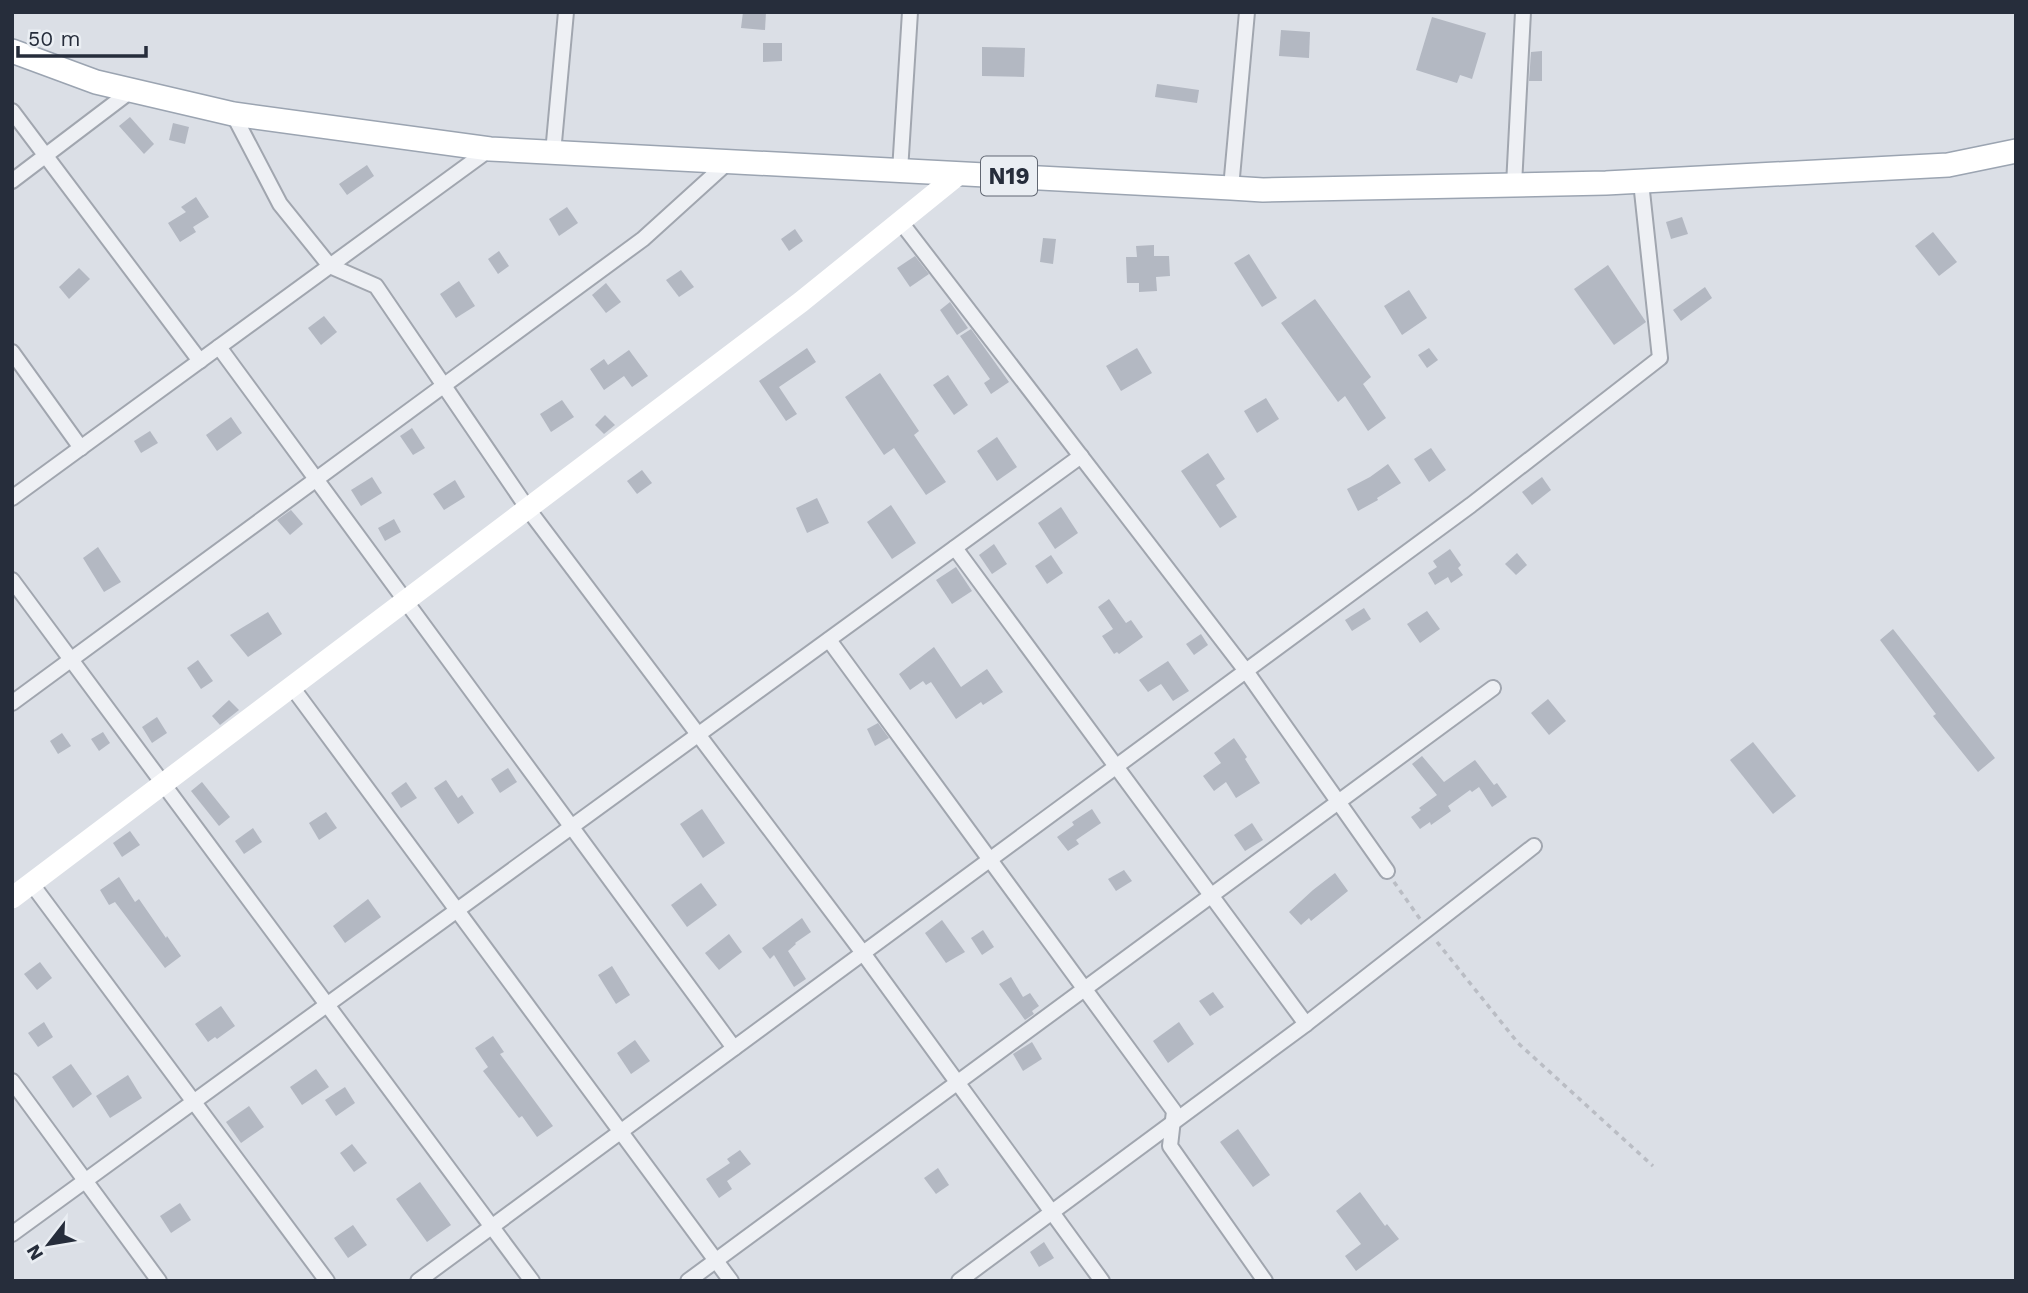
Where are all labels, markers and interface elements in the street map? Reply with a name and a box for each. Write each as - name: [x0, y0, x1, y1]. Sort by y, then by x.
- scale bar: [18, 14, 145, 58]
- text: 50 m: [28, 26, 80, 51]
- road number: N19: [981, 156, 1037, 196]
- north arrow: [14, 1209, 84, 1279]
- text: N: [21, 1241, 48, 1264]

